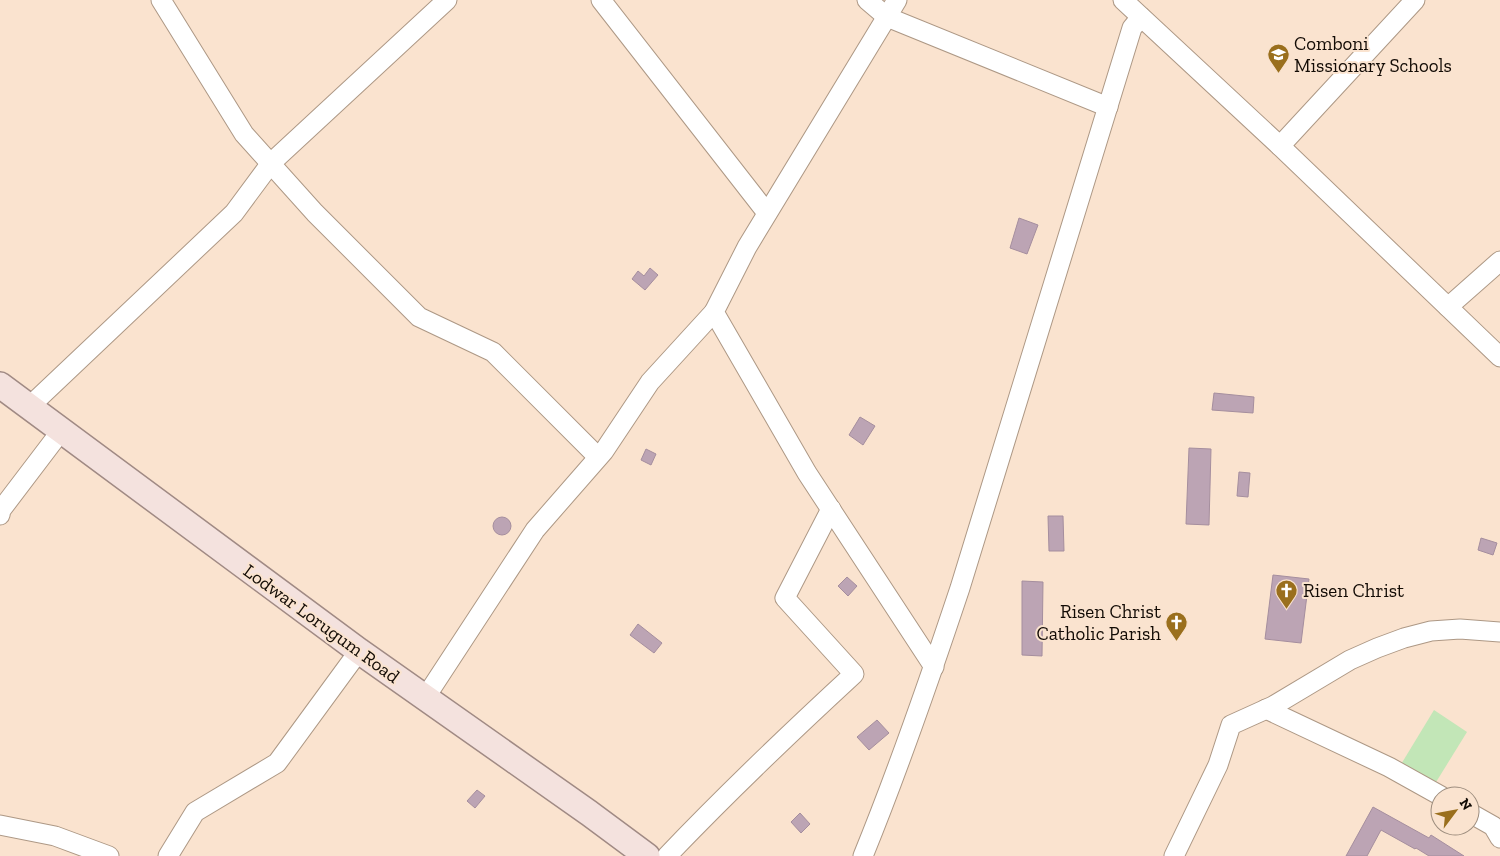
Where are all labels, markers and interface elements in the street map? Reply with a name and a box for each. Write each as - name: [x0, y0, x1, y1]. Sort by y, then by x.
- place label: Comboni Missionary Schools: [1294, 32, 1452, 77]
- school or university icon: Comboni Missionary Schools: [1266, 42, 1290, 73]
- street label: Lodwar Lorugum Road: [239, 559, 405, 688]
- church icon: Risen Christ: [1275, 578, 1299, 609]
- place label: Risen Christ: [1303, 579, 1404, 602]
- place label: Risen Christ Catholic Parish: [1036, 600, 1161, 645]
- church icon: Risen Christ Catholic Parish: [1165, 610, 1189, 641]
- north arrow: [1430, 786, 1480, 836]
- text: N: [1456, 795, 1476, 814]

